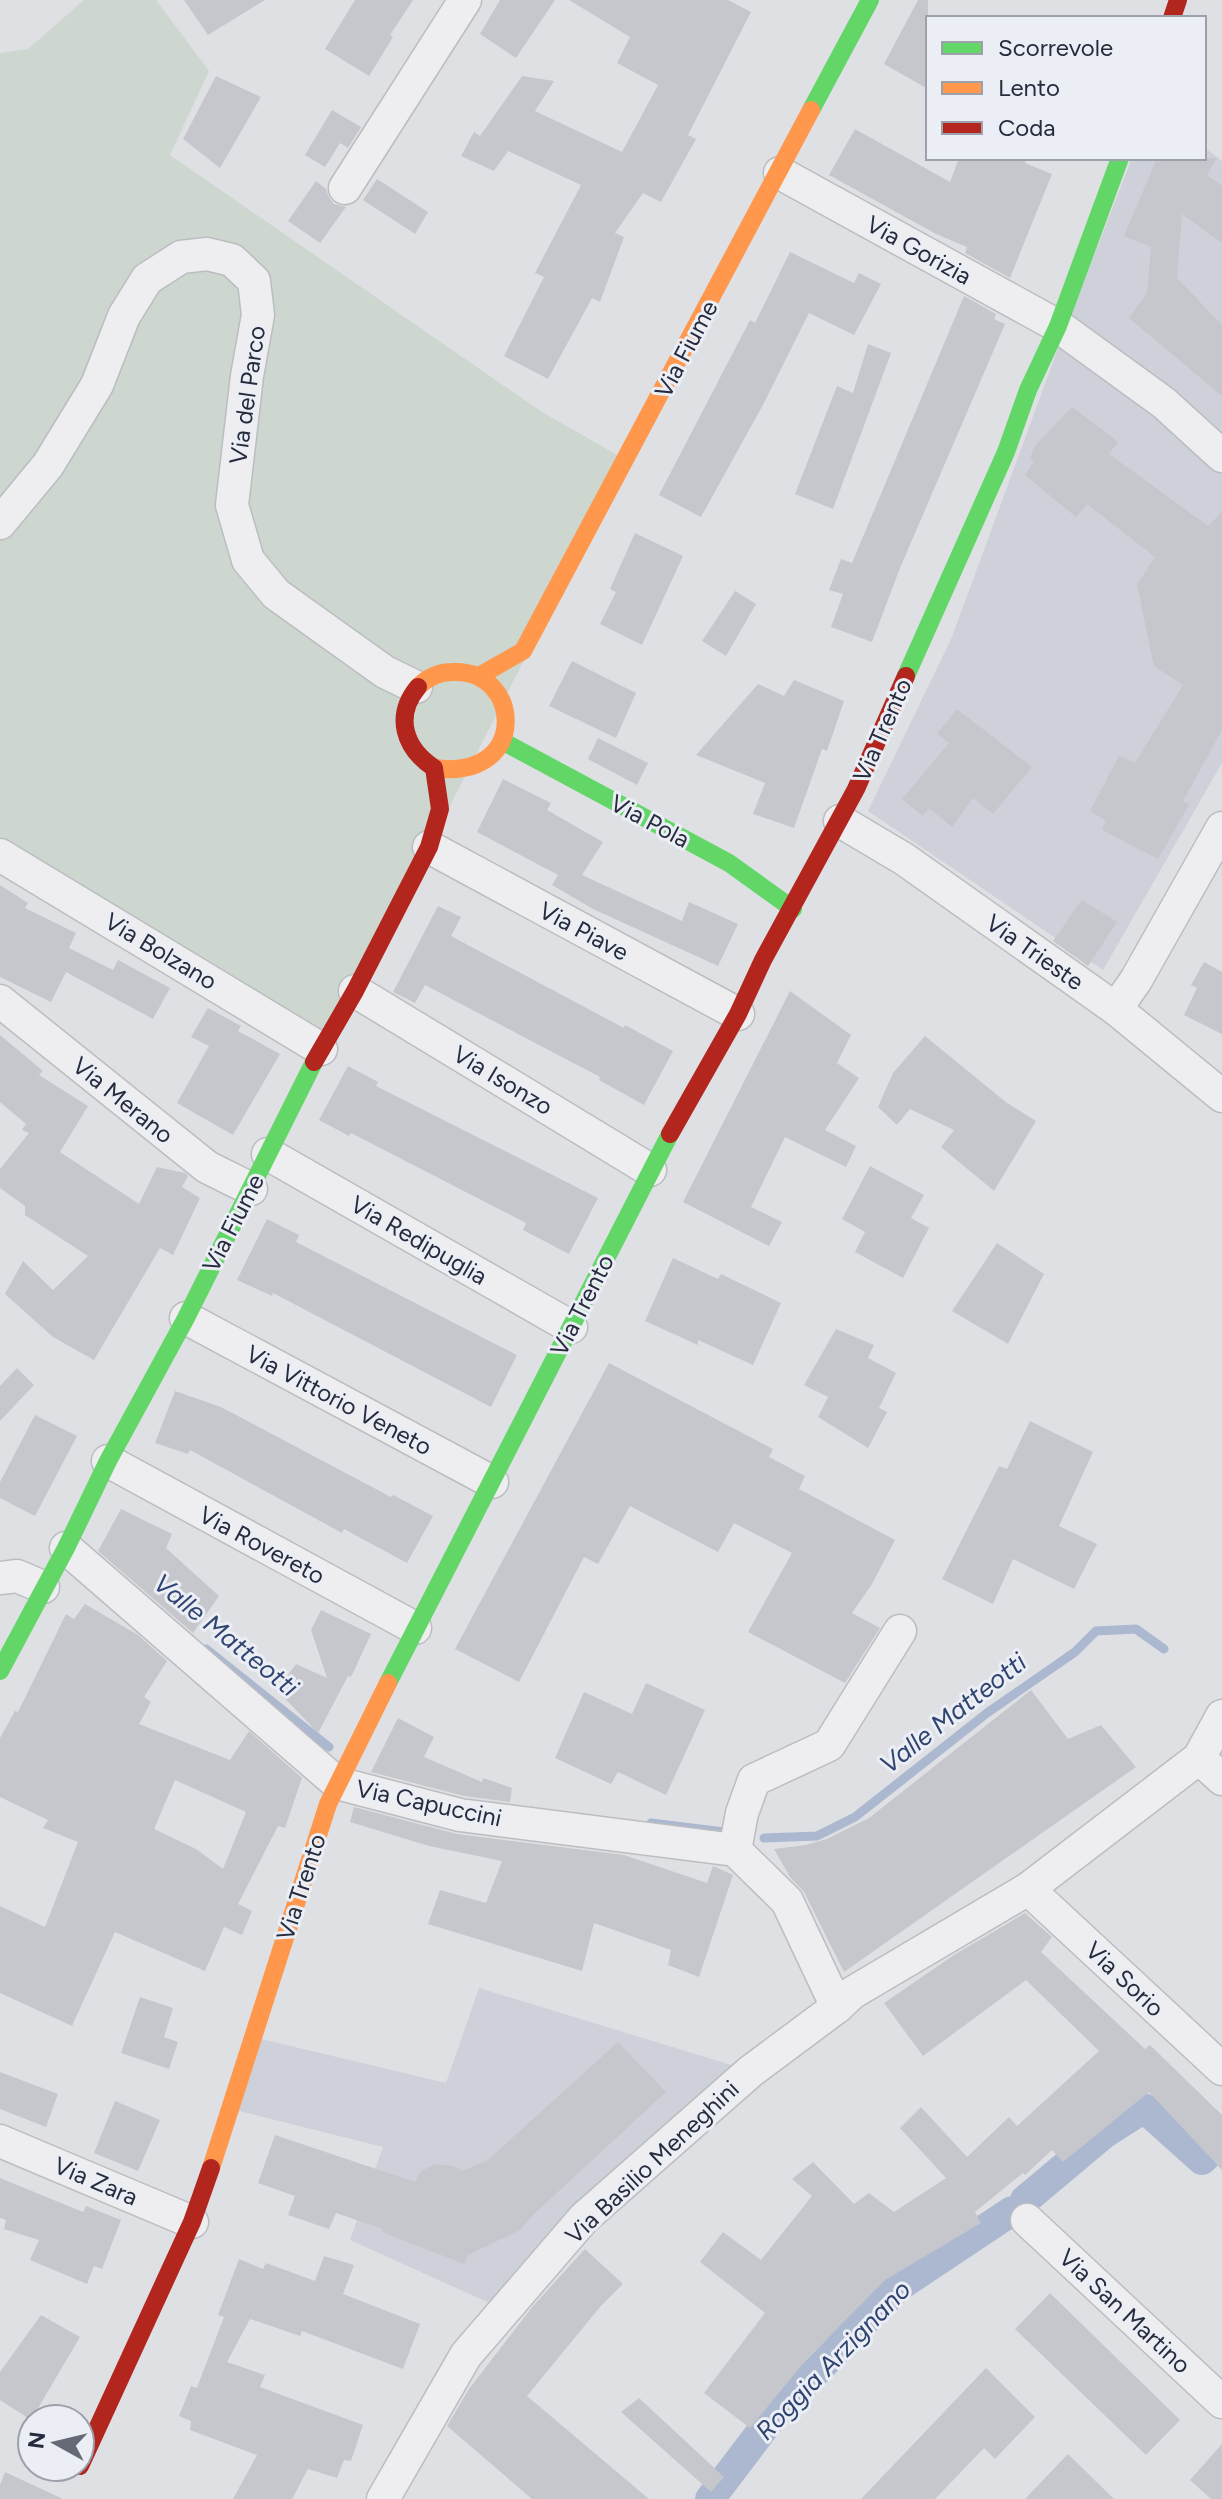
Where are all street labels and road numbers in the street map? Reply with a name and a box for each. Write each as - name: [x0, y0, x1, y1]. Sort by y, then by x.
- street label: Via Gorizia: [861, 209, 977, 291]
- street label: Via Fiume: [648, 295, 724, 403]
- street label: Via del Parco: [223, 324, 271, 466]
- street label: Via Trento: [846, 674, 918, 786]
- street label: Via Pola: [605, 788, 695, 854]
- street label: Via Piave: [534, 895, 634, 967]
- street label: Via Bolzano: [100, 906, 222, 996]
- street label: Via Trieste: [981, 908, 1089, 996]
- street label: Via Isonzo: [448, 1039, 558, 1121]
- street label: Via Merano: [67, 1051, 179, 1149]
- street label: Via Fiume: [196, 1169, 270, 1277]
- street label: Via Redipuglia: [346, 1189, 492, 1291]
- street label: Via Trento: [544, 1249, 620, 1361]
- street label: Via Vittorio Veneto: [241, 1339, 437, 1461]
- street label: Via Rovereto: [194, 1500, 330, 1590]
- street label: Via Capuccini: [354, 1773, 504, 1833]
- street label: Via Trento: [270, 1830, 332, 1944]
- street label: Via Sorio: [1080, 1935, 1170, 2023]
- street label: Via Basilio Meneghini: [559, 2074, 745, 2250]
- street label: Via Zara: [50, 2150, 142, 2212]
- street label: Via San Martino: [1053, 2243, 1197, 2379]

